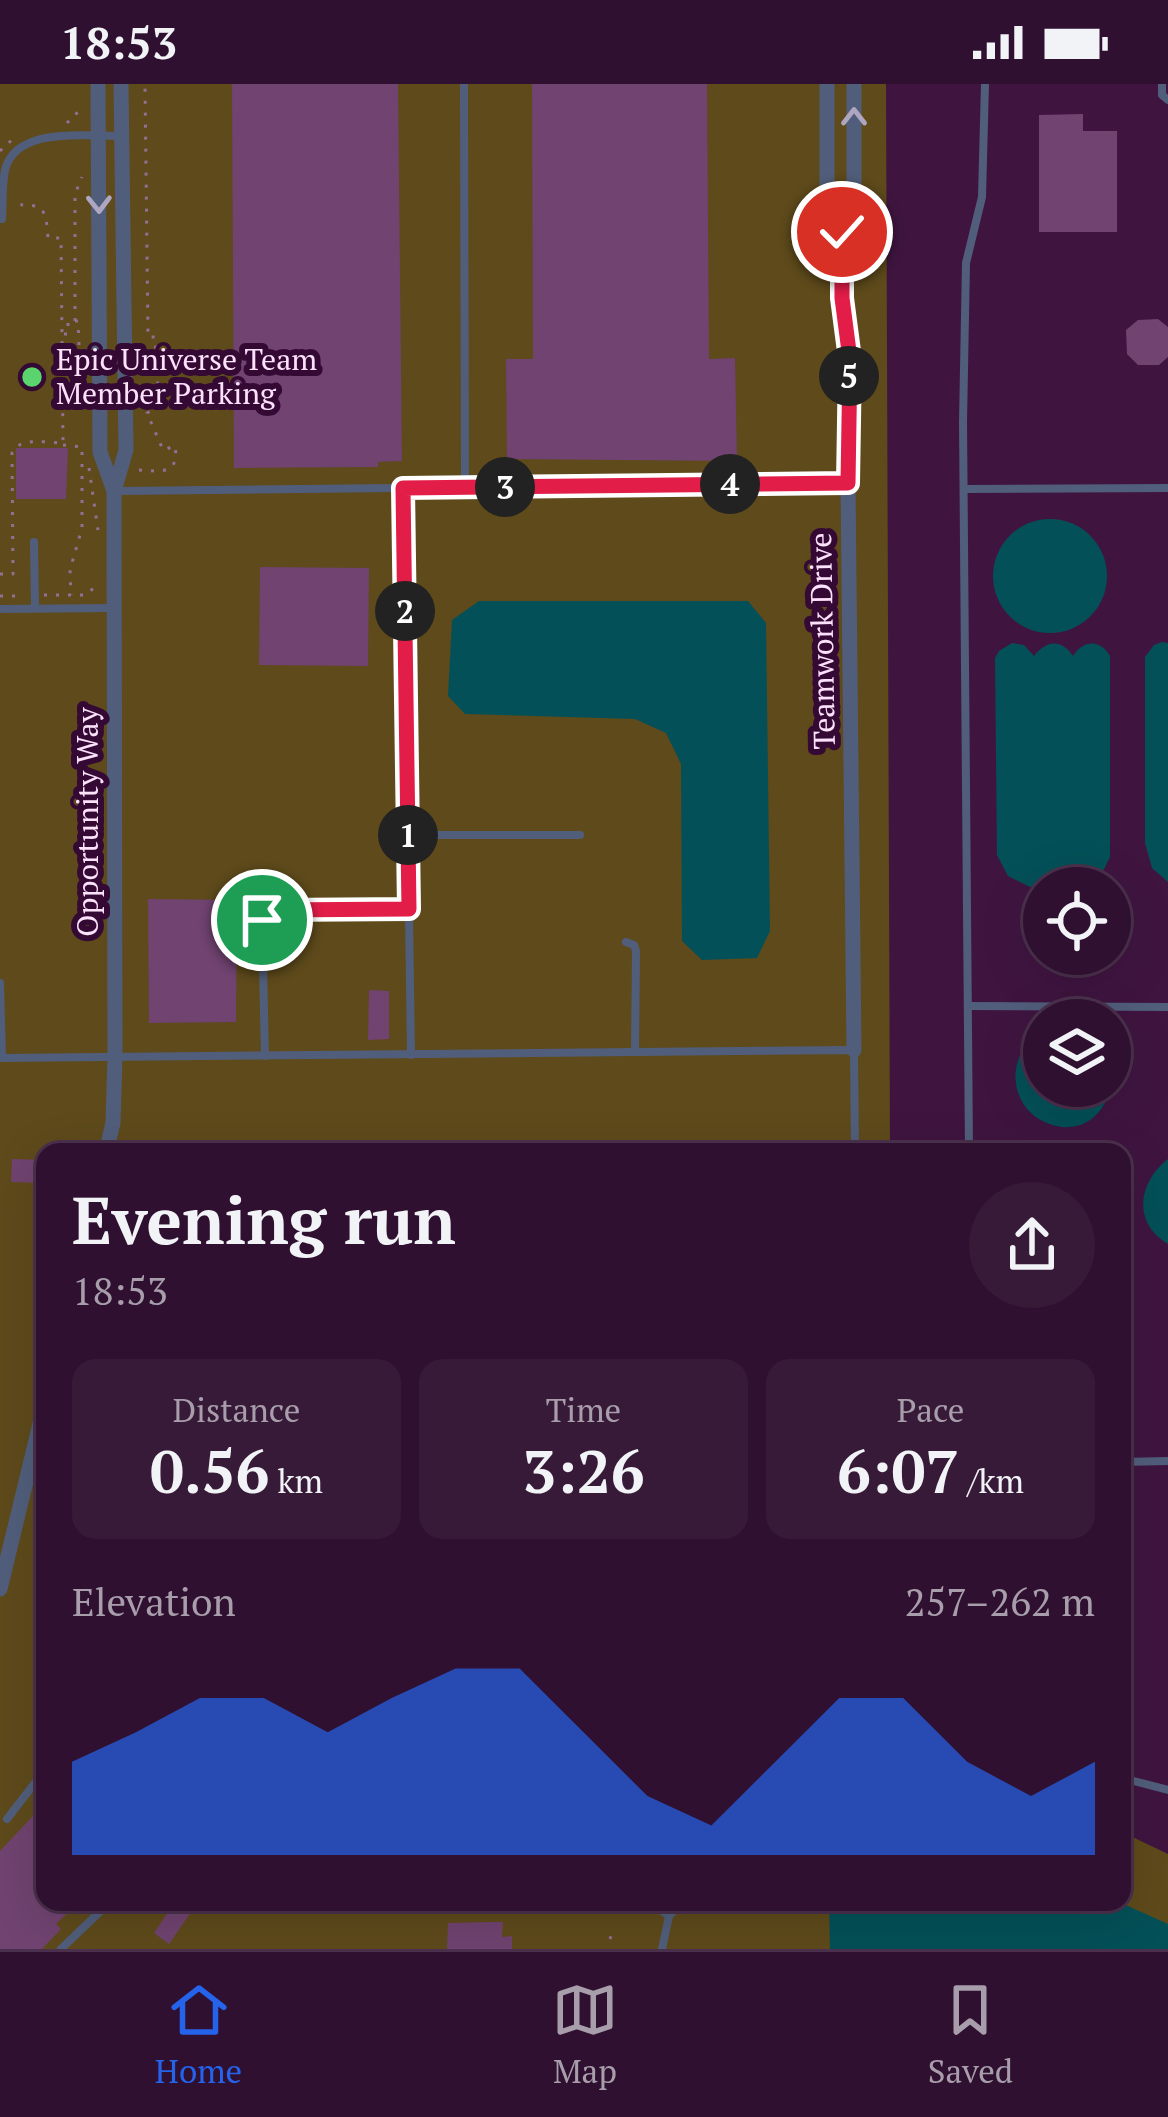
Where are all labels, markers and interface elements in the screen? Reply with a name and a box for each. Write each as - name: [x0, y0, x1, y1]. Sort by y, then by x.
- text: 18:53: [60, 12, 177, 72]
- one-way arrow: [841, 107, 867, 125]
- pin: [791, 181, 893, 283]
- one-way arrow: [86, 196, 112, 214]
- icon: check: [809, 199, 875, 265]
- place label: Epic Universe Team Member Parking: [56, 339, 317, 413]
- pin: 5: [819, 346, 879, 406]
- text: 5: [840, 354, 858, 397]
- marker: Epic Universe Team Member Parking: [19, 364, 45, 390]
- pin: 4: [700, 454, 760, 514]
- pin: 3: [475, 457, 535, 517]
- text: 4: [721, 462, 739, 505]
- text: 3: [496, 465, 514, 508]
- street label: Teamwork Drive: [800, 532, 844, 750]
- pin: 2: [375, 581, 435, 641]
- text: 2: [396, 589, 414, 632]
- street label: Opportunity Way: [67, 706, 107, 937]
- pin: 1: [378, 805, 438, 865]
- text: 1: [399, 813, 417, 856]
- map controls: [1023, 867, 1131, 1107]
- button: locate: [1023, 867, 1131, 975]
- pin: [211, 869, 313, 971]
- icon: arrive: [229, 887, 295, 953]
- button: layers: [1023, 999, 1131, 1107]
- text: Evening run: [72, 1175, 456, 1263]
- button: share: [969, 1182, 1095, 1308]
- text: 18:53: [72, 1264, 168, 1316]
- text: Distance: [173, 1388, 300, 1431]
- text: Time: [546, 1388, 621, 1431]
- text: Pace: [897, 1388, 964, 1431]
- text: 0.56: [150, 1431, 269, 1510]
- text: 3:26: [522, 1431, 645, 1510]
- text: 6:07: [837, 1431, 959, 1510]
- text: km: [269, 1459, 323, 1502]
- text: /km: [959, 1459, 1024, 1502]
- text: Elevation: [72, 1575, 236, 1627]
- text: 257–262 m: [905, 1575, 1095, 1627]
- tab: Home: [155, 1977, 242, 2092]
- tab: Map: [552, 1977, 618, 2092]
- tab: Saved: [928, 1977, 1013, 2092]

